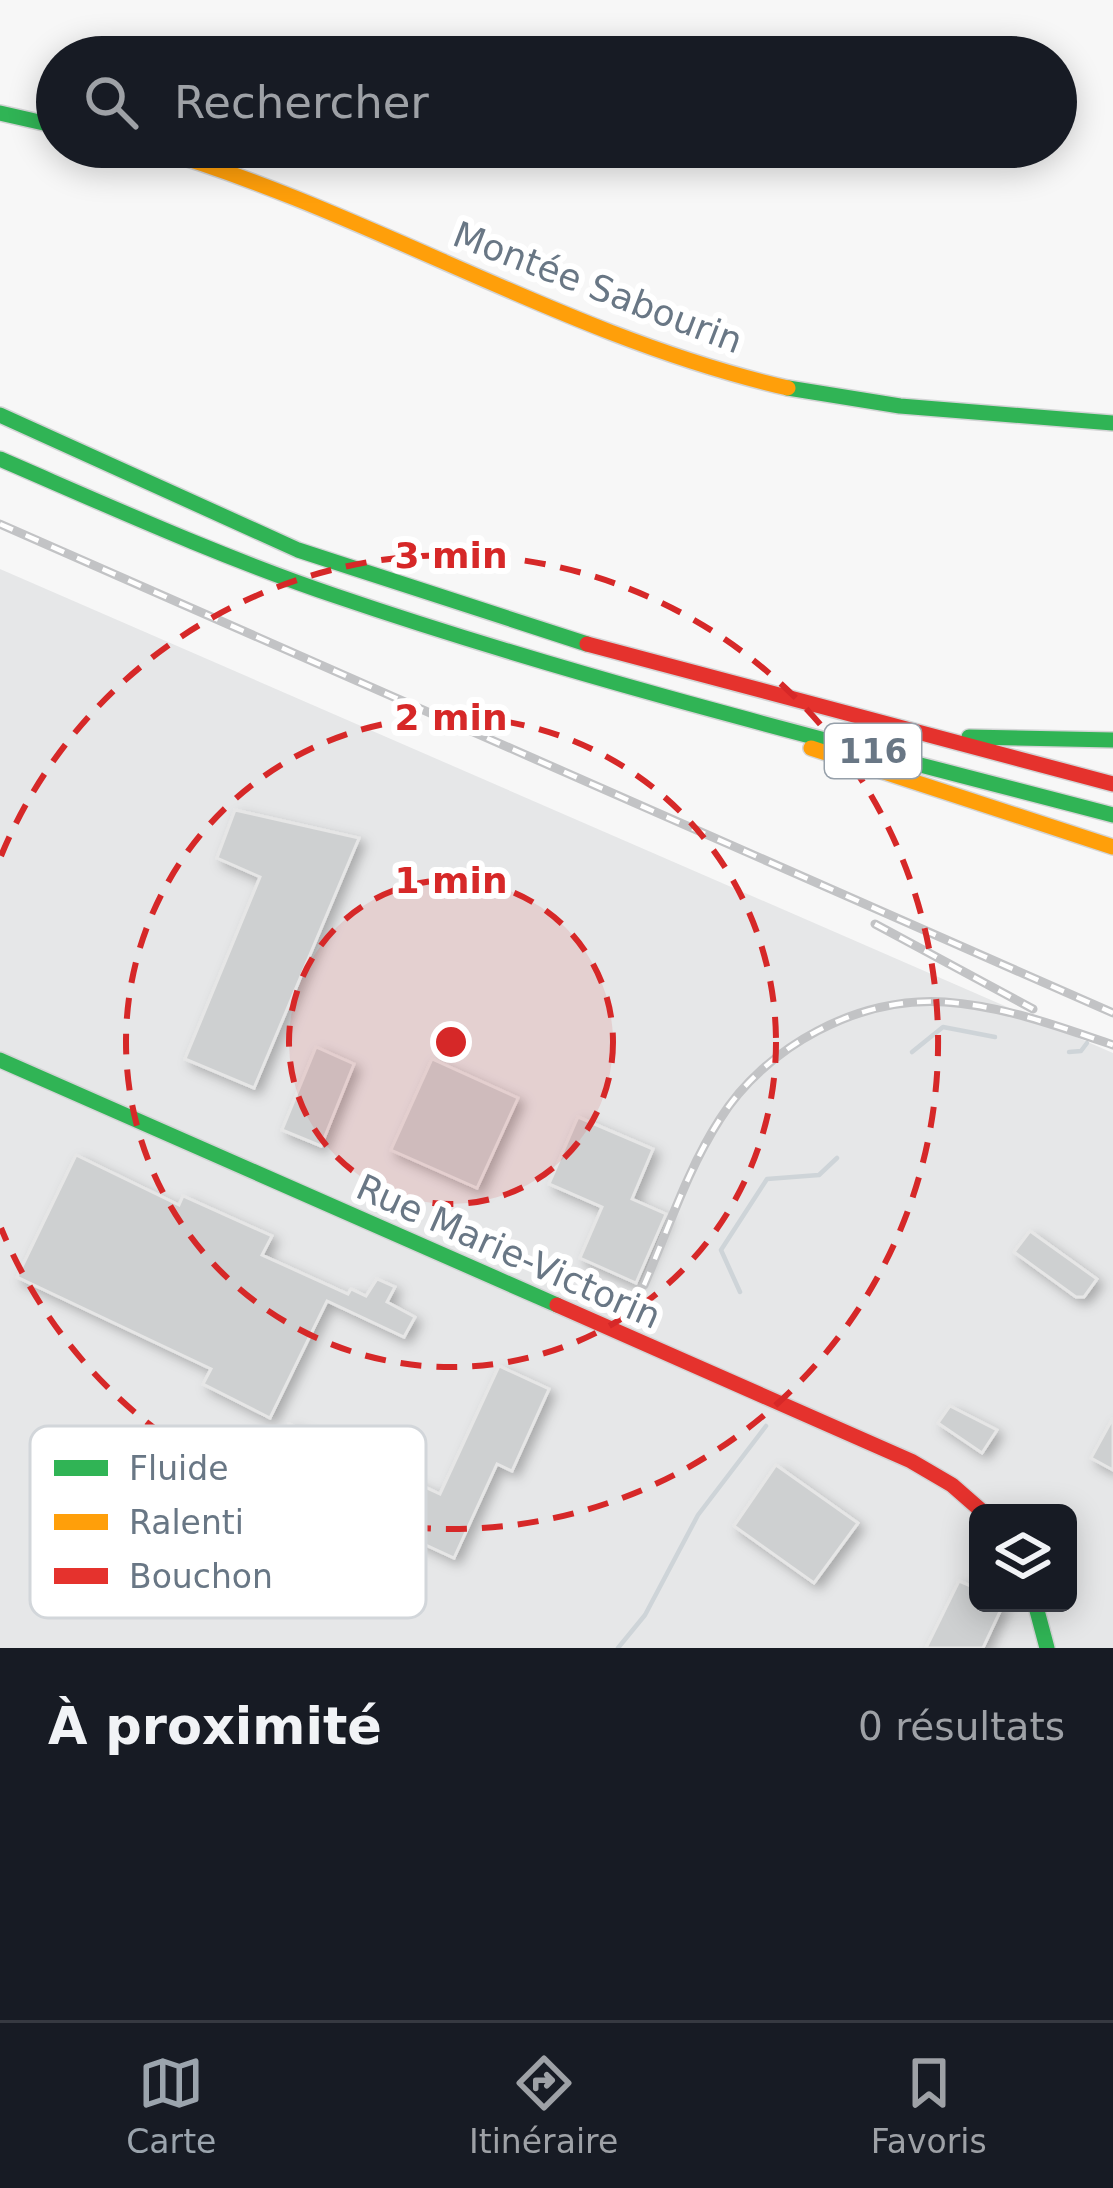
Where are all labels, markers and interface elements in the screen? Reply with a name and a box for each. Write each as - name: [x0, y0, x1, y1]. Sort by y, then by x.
- search box: [36, 36, 1077, 168]
- icon: search: [78, 69, 144, 135]
- text: Rechercher: [174, 76, 429, 129]
- street label: Montée Sabourin: [448, 214, 748, 361]
- text: 3 min: [394, 535, 508, 576]
- text: 2 min: [394, 697, 508, 738]
- road number: 116: [825, 724, 921, 778]
- text: 1 min: [394, 860, 508, 901]
- centre of rings: [430, 1021, 472, 1063]
- street label: Rue Marie-Victorin: [351, 1166, 667, 1337]
- legend: [30, 1426, 426, 1618]
- text: Fluide: [129, 1449, 228, 1488]
- text: Ralenti: [129, 1503, 244, 1542]
- map controls: [969, 1504, 1077, 1612]
- button: layers: [969, 1504, 1077, 1612]
- text: Bouchon: [129, 1557, 273, 1596]
- text: À proximité: [48, 1697, 382, 1756]
- text: 0 résultats: [858, 1704, 1065, 1749]
- tab: Carte: [126, 2050, 216, 2161]
- tab: Itinéraire: [469, 2050, 618, 2161]
- tab: Favoris: [871, 2050, 987, 2161]

